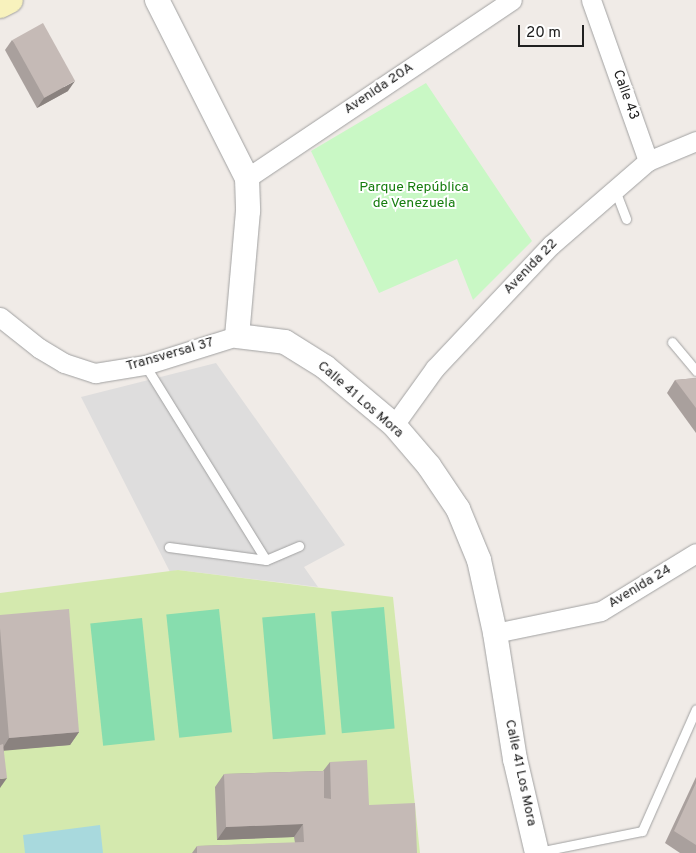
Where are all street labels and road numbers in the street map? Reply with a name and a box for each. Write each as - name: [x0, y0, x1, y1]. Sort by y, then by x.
- street label: Avenida 20A: [341, 60, 417, 118]
- street label: Calle 43: [608, 68, 642, 122]
- street label: Avenida 22: [500, 236, 562, 298]
- street label: Transversal 37: [124, 334, 216, 376]
- street label: Calle 41 Los Mora: [313, 358, 407, 442]
- street label: Avenida 24: [605, 562, 675, 612]
- street label: Calle 41 Los Mora: [500, 718, 540, 828]

